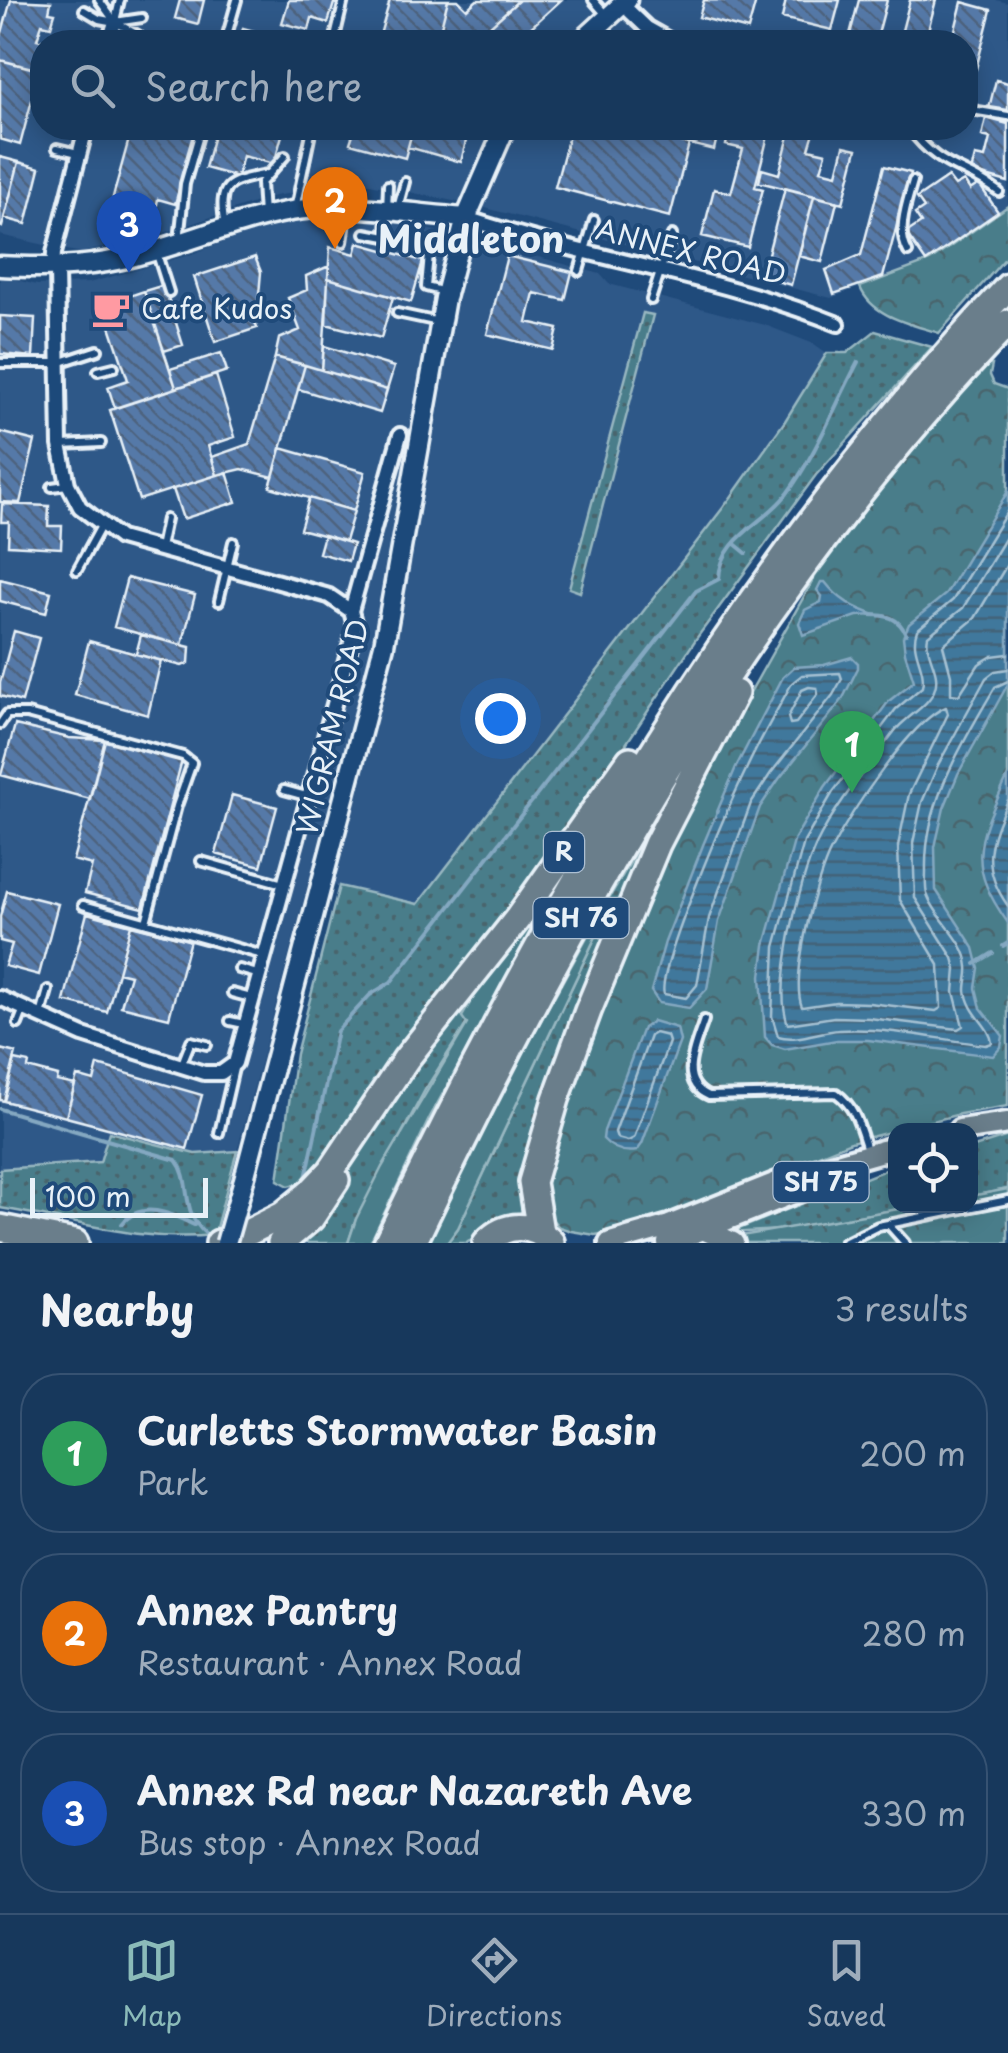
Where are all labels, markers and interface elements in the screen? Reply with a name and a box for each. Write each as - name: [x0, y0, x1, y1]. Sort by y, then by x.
- search box: [30, 30, 978, 140]
- text: Search here: [145, 57, 362, 114]
- icon: search: [65, 58, 120, 113]
- pin: 2: [302, 166, 368, 249]
- pin: 3: [96, 190, 162, 273]
- street label: ANNEX ROAD: [592, 206, 791, 295]
- district label: Middleton: [378, 209, 564, 266]
- place label: Cafe Kudos: [141, 286, 292, 329]
- cafe icon: Cafe Kudos: [90, 288, 132, 330]
- street label: WIGRAM ROAD: [284, 614, 379, 839]
- your location: [475, 693, 526, 744]
- pin: 1: [820, 710, 884, 793]
- road number: R: [544, 832, 584, 872]
- road number: SH 76: [534, 898, 628, 938]
- map controls: [888, 1123, 978, 1213]
- button: locate: [888, 1123, 978, 1213]
- road number: SH 75: [774, 1162, 868, 1202]
- scale bar: [30, 1173, 208, 1218]
- text: 100 m: [45, 1174, 131, 1217]
- text: Nearby: [40, 1277, 194, 1340]
- text: 3 results: [834, 1284, 968, 1332]
- text: Curletts Stormwater Basin: [137, 1401, 657, 1458]
- text: 1: [67, 1429, 82, 1477]
- text: 200 m: [859, 1429, 966, 1477]
- text: Park: [137, 1458, 209, 1506]
- text: Annex Pantry: [137, 1581, 398, 1638]
- text: 2: [63, 1609, 86, 1657]
- text: 280 m: [862, 1609, 966, 1657]
- text: Restaurant · Annex Road: [137, 1638, 523, 1686]
- text: Annex Rd near Nazareth Ave: [137, 1761, 692, 1818]
- text: 3: [64, 1789, 85, 1837]
- text: 330 m: [861, 1789, 966, 1837]
- text: Bus stop · Annex Road: [137, 1818, 481, 1866]
- tab: Map: [122, 1933, 182, 2036]
- tab: Directions: [426, 1933, 562, 2036]
- tab: Saved: [806, 1933, 886, 2036]

